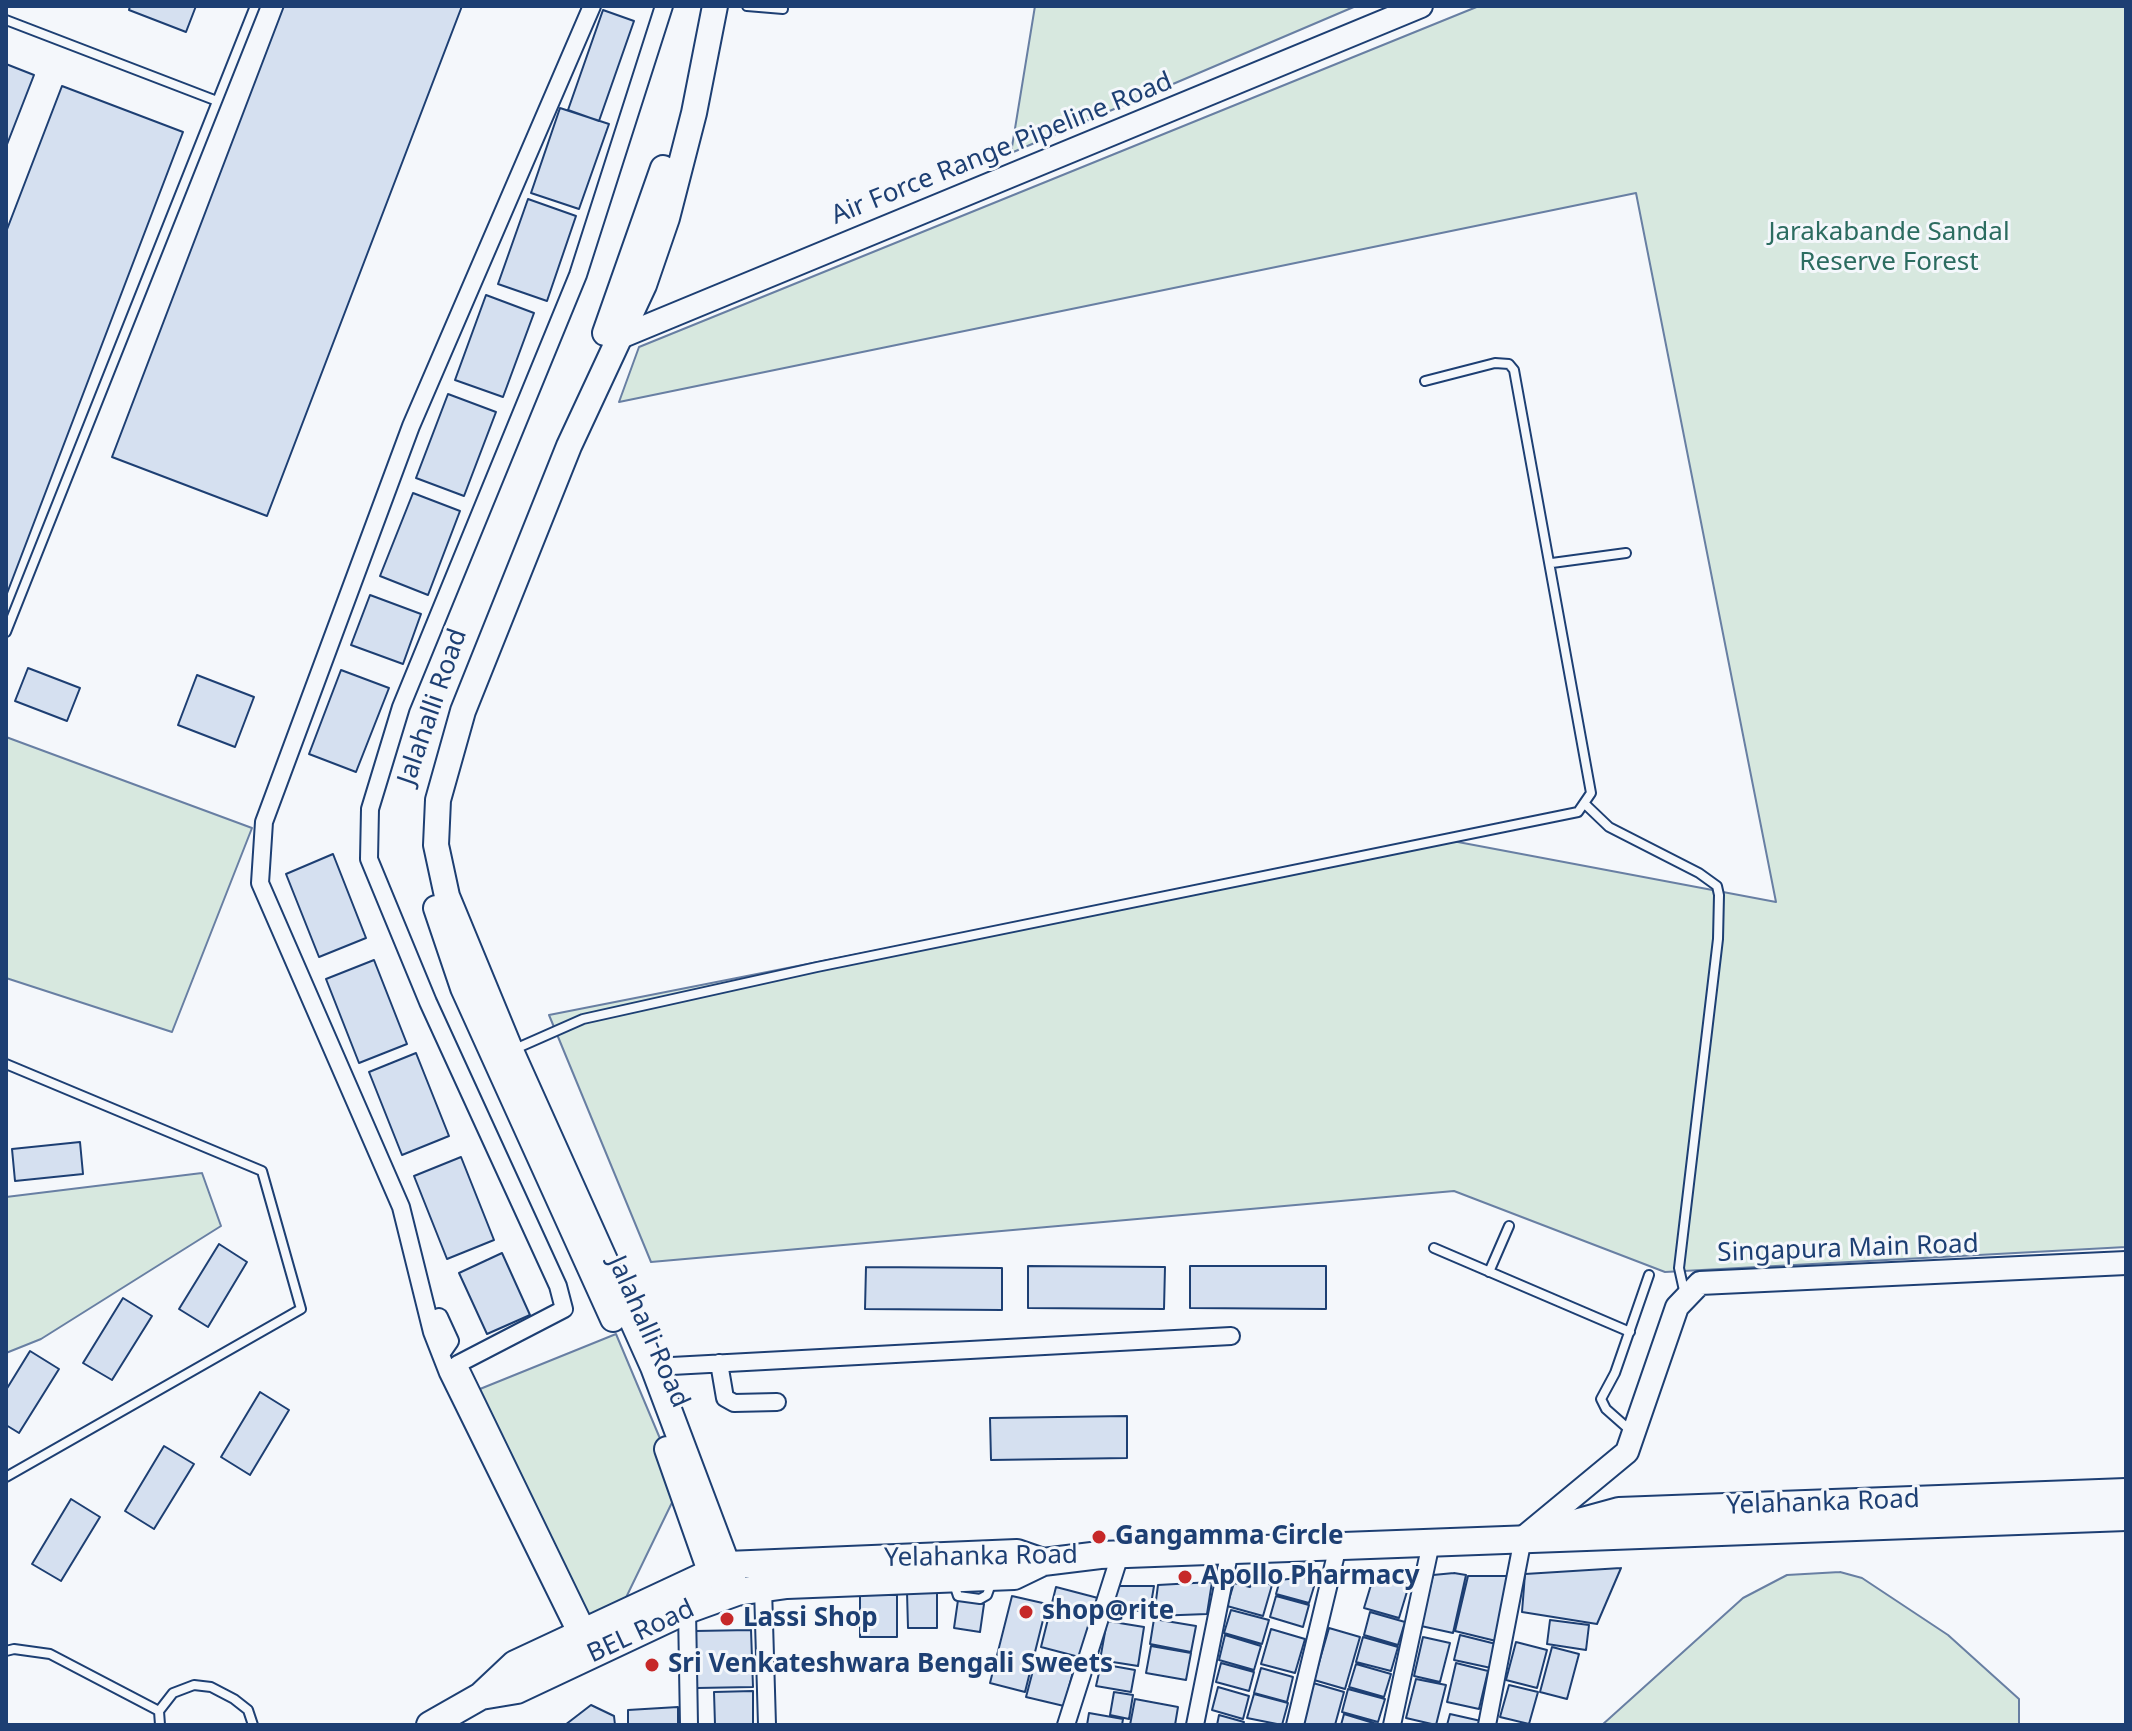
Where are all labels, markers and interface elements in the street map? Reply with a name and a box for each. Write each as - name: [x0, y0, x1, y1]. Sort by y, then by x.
- street label: Air Force Range Pipeline Road: [827, 66, 1177, 232]
- park label: Jarakabande Sandal Reserve Forest: [1768, 217, 2010, 278]
- street label: Jalahalli Road: [392, 625, 474, 789]
- street label: Singapura Main Road: [1717, 1229, 1979, 1269]
- street label: Jalahalli Road: [601, 1251, 695, 1413]
- street label: Yelahanka Road: [1726, 1484, 1920, 1522]
- place label: Gangamma Circle: [1115, 1521, 1344, 1553]
- marker: Gangamma Circle: [1090, 1528, 1108, 1546]
- street label: Yelahanka Road: [884, 1540, 1078, 1574]
- place label: Apollo Pharmacy: [1201, 1561, 1420, 1593]
- marker: Apollo Pharmacy: [1176, 1568, 1194, 1586]
- street label: BEL Road: [583, 1594, 699, 1670]
- place label: shop@rite: [1042, 1596, 1174, 1628]
- place label: Lassi Shop: [743, 1603, 878, 1635]
- marker: shop@rite: [1017, 1603, 1035, 1621]
- marker: Lassi Shop: [718, 1610, 736, 1628]
- place label: Sri Venkateshwara Bengali Sweets: [668, 1649, 1113, 1681]
- marker: Sri Venkateshwara Bengali Sweets: [643, 1656, 661, 1674]

